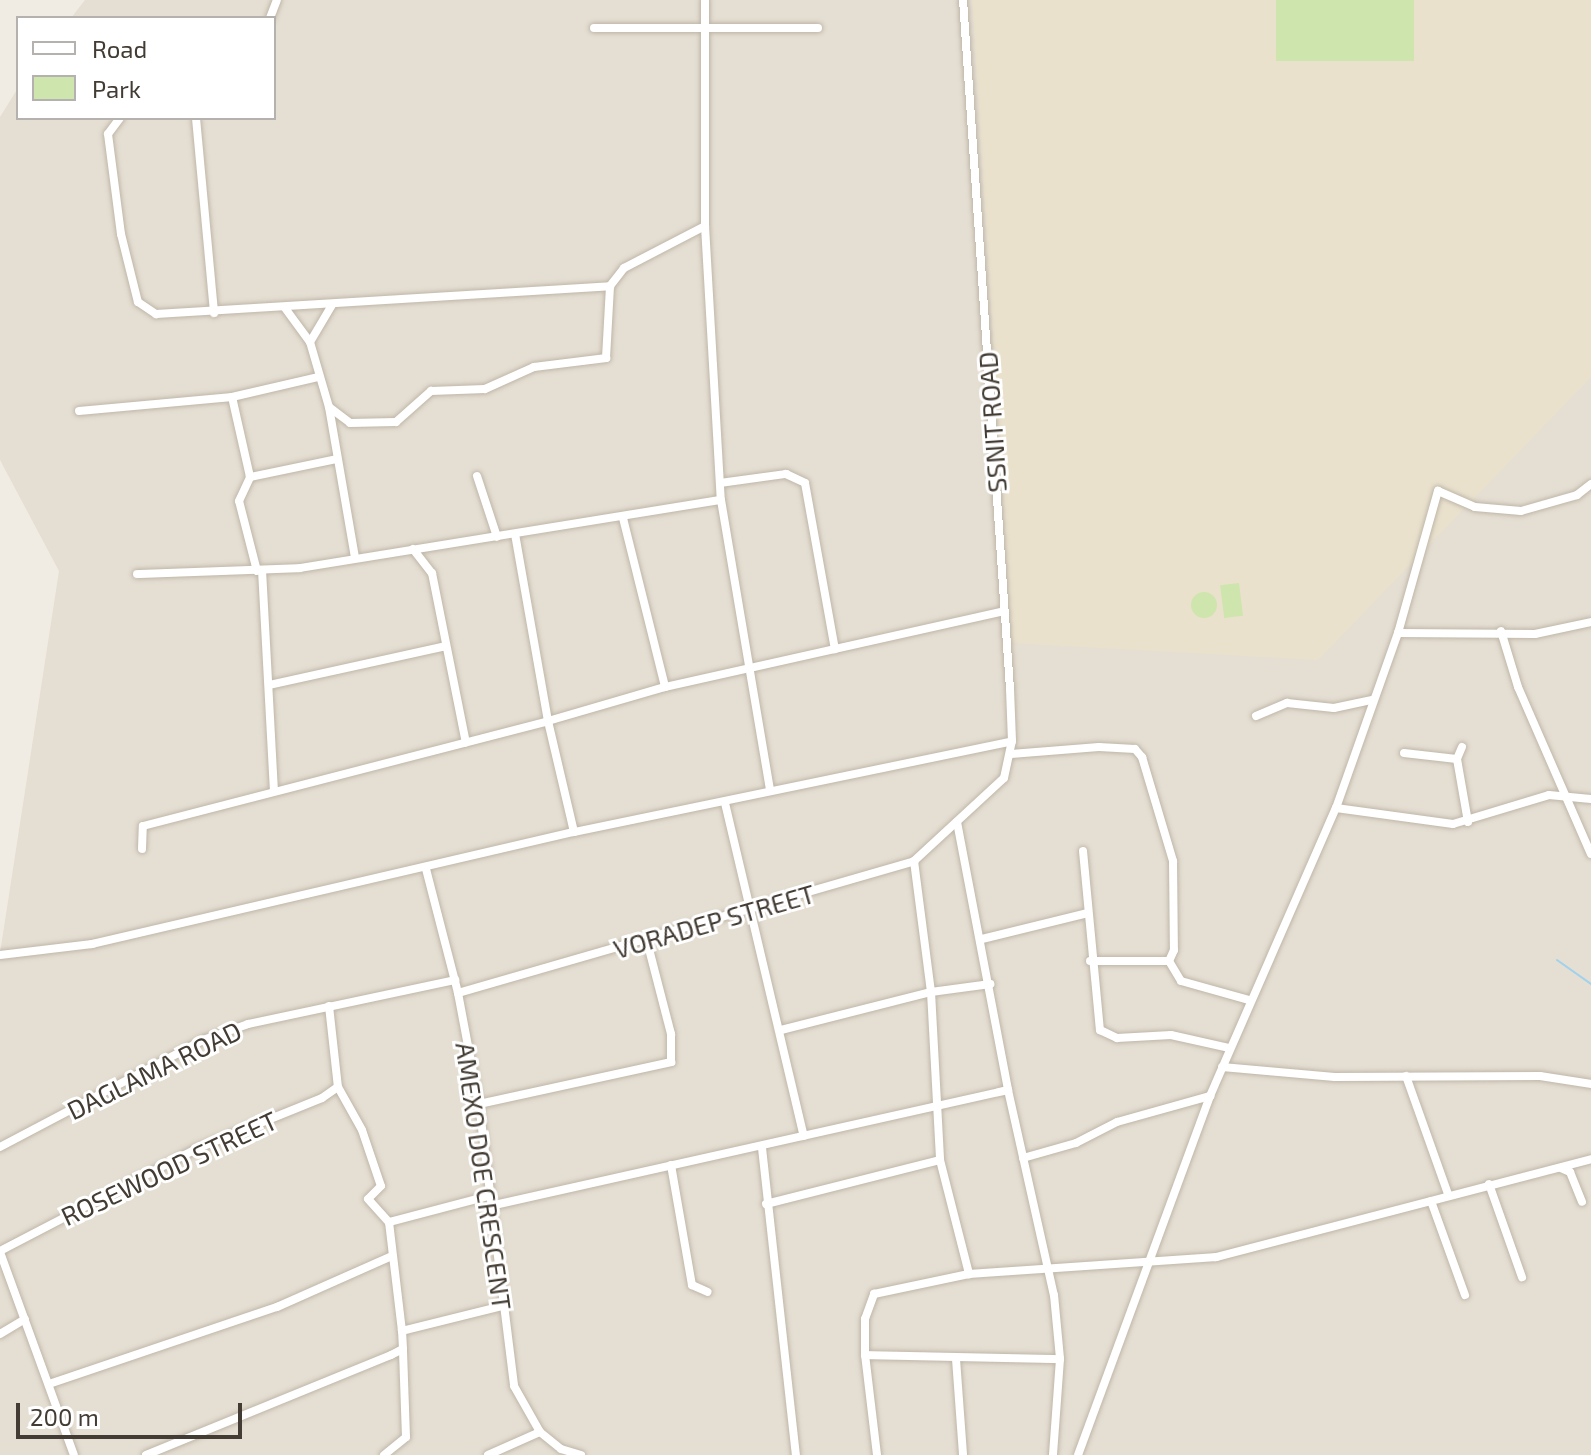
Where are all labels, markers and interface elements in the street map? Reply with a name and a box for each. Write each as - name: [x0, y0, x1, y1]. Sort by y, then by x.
- legend: [16, 16, 276, 120]
- text: Road: [92, 34, 147, 63]
- text: Park: [92, 74, 141, 103]
- street label: SSNIT ROAD: [971, 350, 1013, 494]
- street label: VORADEP STREET: [610, 877, 818, 965]
- street label: DAGLAMA ROAD: [61, 1014, 247, 1126]
- street label: AMEXO DOE CRESCENT: [450, 1040, 518, 1312]
- street label: ROSEWOOD STREET: [56, 1104, 282, 1232]
- scale bar: [20, 1387, 246, 1437]
- text: 200 m: [30, 1402, 99, 1431]

